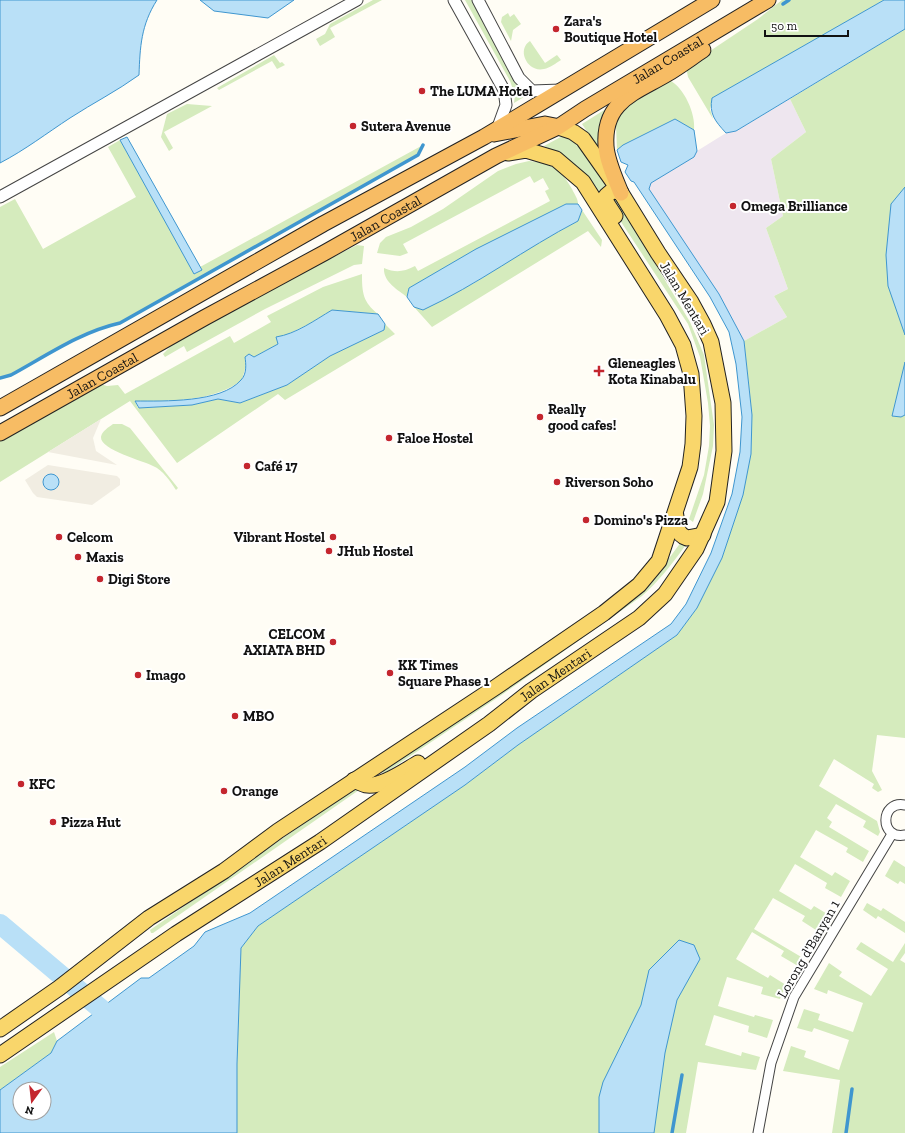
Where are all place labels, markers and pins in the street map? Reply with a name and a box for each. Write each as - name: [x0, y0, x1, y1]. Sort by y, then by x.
- place label: Zara's Boutique Hotel: [564, 13, 657, 46]
- marker: Zara's Boutique Hotel: [551, 24, 561, 34]
- place label: The LUMA Hotel: [430, 83, 533, 100]
- marker: The LUMA Hotel: [417, 86, 427, 96]
- place label: Sutera Avenue: [361, 118, 451, 135]
- marker: Sutera Avenue: [348, 121, 358, 131]
- place label: Omega Brilliance: [741, 198, 848, 215]
- marker: Omega Brilliance: [728, 201, 738, 211]
- place label: Gleneagles Kota Kinabalu: [608, 355, 696, 388]
- marker: Gleneagles Kota Kinabalu: [593, 365, 605, 377]
- place label: Really good cafes!: [548, 401, 616, 434]
- marker: Really good cafes!: [535, 412, 545, 422]
- place label: Faloe Hostel: [397, 430, 473, 447]
- marker: Faloe Hostel: [384, 433, 394, 443]
- place label: Café 17: [255, 458, 298, 475]
- marker: Café 17: [242, 461, 252, 471]
- place label: Riverson Soho: [565, 474, 654, 491]
- marker: Riverson Soho: [552, 477, 562, 487]
- place label: Domino's Pizza: [594, 512, 688, 529]
- marker: Domino's Pizza: [581, 515, 591, 525]
- place label: Celcom: [67, 529, 114, 546]
- place label: Vibrant Hostel: [234, 529, 325, 546]
- marker: Celcom: [54, 532, 64, 542]
- marker: Vibrant Hostel: [328, 532, 338, 542]
- place label: JHub Hostel: [337, 543, 413, 560]
- marker: JHub Hostel: [324, 546, 334, 556]
- place label: Maxis: [86, 549, 124, 566]
- marker: Maxis: [73, 552, 83, 562]
- place label: Digi Store: [108, 571, 171, 588]
- marker: Digi Store: [95, 574, 105, 584]
- place label: CELCOM AXIATA BHD: [243, 626, 325, 659]
- marker: CELCOM AXIATA BHD: [328, 637, 338, 647]
- place label: KK Times Square Phase 1: [398, 657, 490, 690]
- place label: Imago: [146, 667, 186, 684]
- marker: KK Times Square Phase 1: [385, 668, 395, 678]
- marker: Imago: [133, 670, 143, 680]
- place label: MBO: [243, 708, 274, 725]
- marker: MBO: [230, 711, 240, 721]
- place label: KFC: [29, 776, 55, 793]
- marker: KFC: [16, 779, 26, 789]
- place label: Orange: [232, 783, 278, 800]
- marker: Orange: [219, 786, 229, 796]
- place label: Pizza Hut: [61, 814, 121, 831]
- marker: Pizza Hut: [48, 817, 58, 827]

